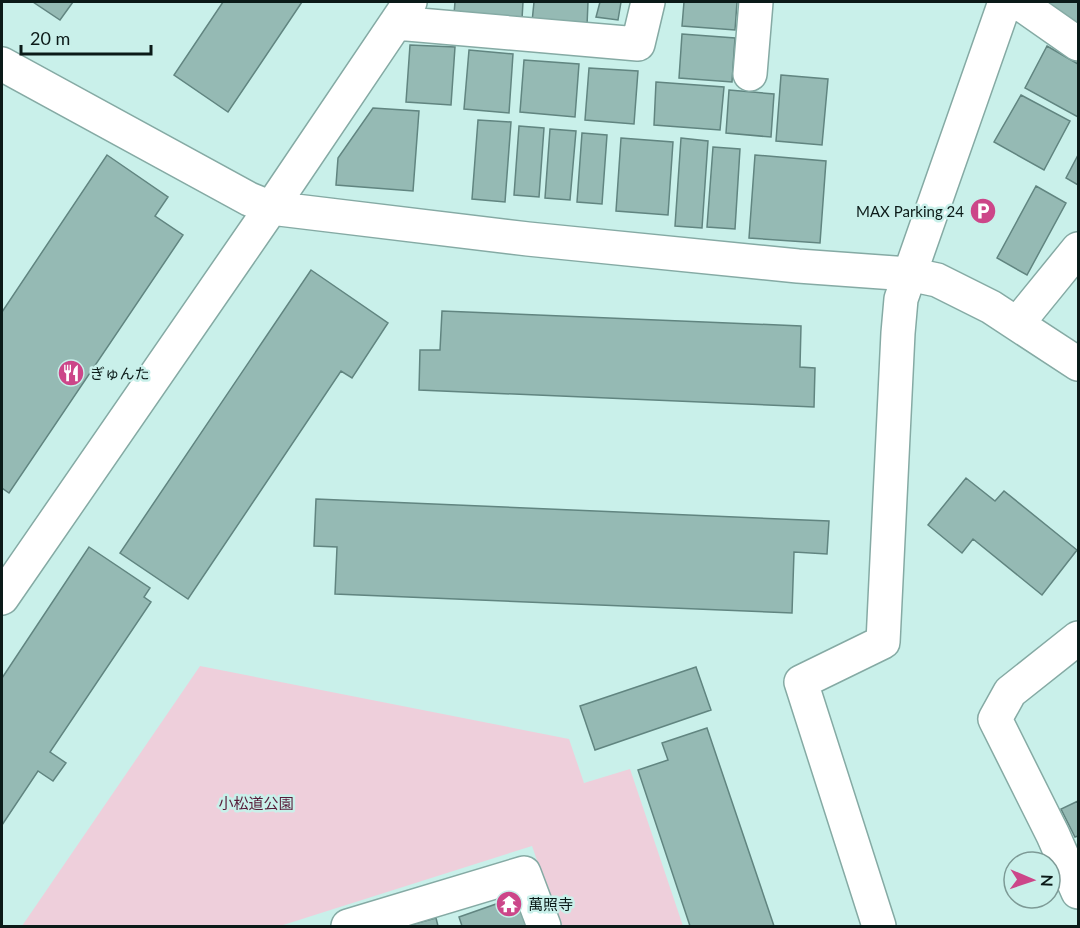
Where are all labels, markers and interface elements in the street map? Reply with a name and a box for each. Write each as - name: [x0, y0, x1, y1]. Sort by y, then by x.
- scale bar: [21, 18, 152, 56]
- text: 20 m: [30, 27, 70, 49]
- parking icon: MAX Parking 24: [968, 196, 998, 226]
- place label: MAX Parking 24: [856, 202, 964, 220]
- restaurant icon: ぎゅんた: [56, 358, 86, 388]
- place label: ぎゅんた: [90, 364, 150, 382]
- park label: 小松道公園: [218, 794, 294, 812]
- north arrow: [1002, 850, 1062, 910]
- text: N: [1038, 874, 1057, 887]
- temple icon: 萬照寺: [494, 889, 524, 919]
- place label: 萬照寺: [528, 895, 573, 913]

